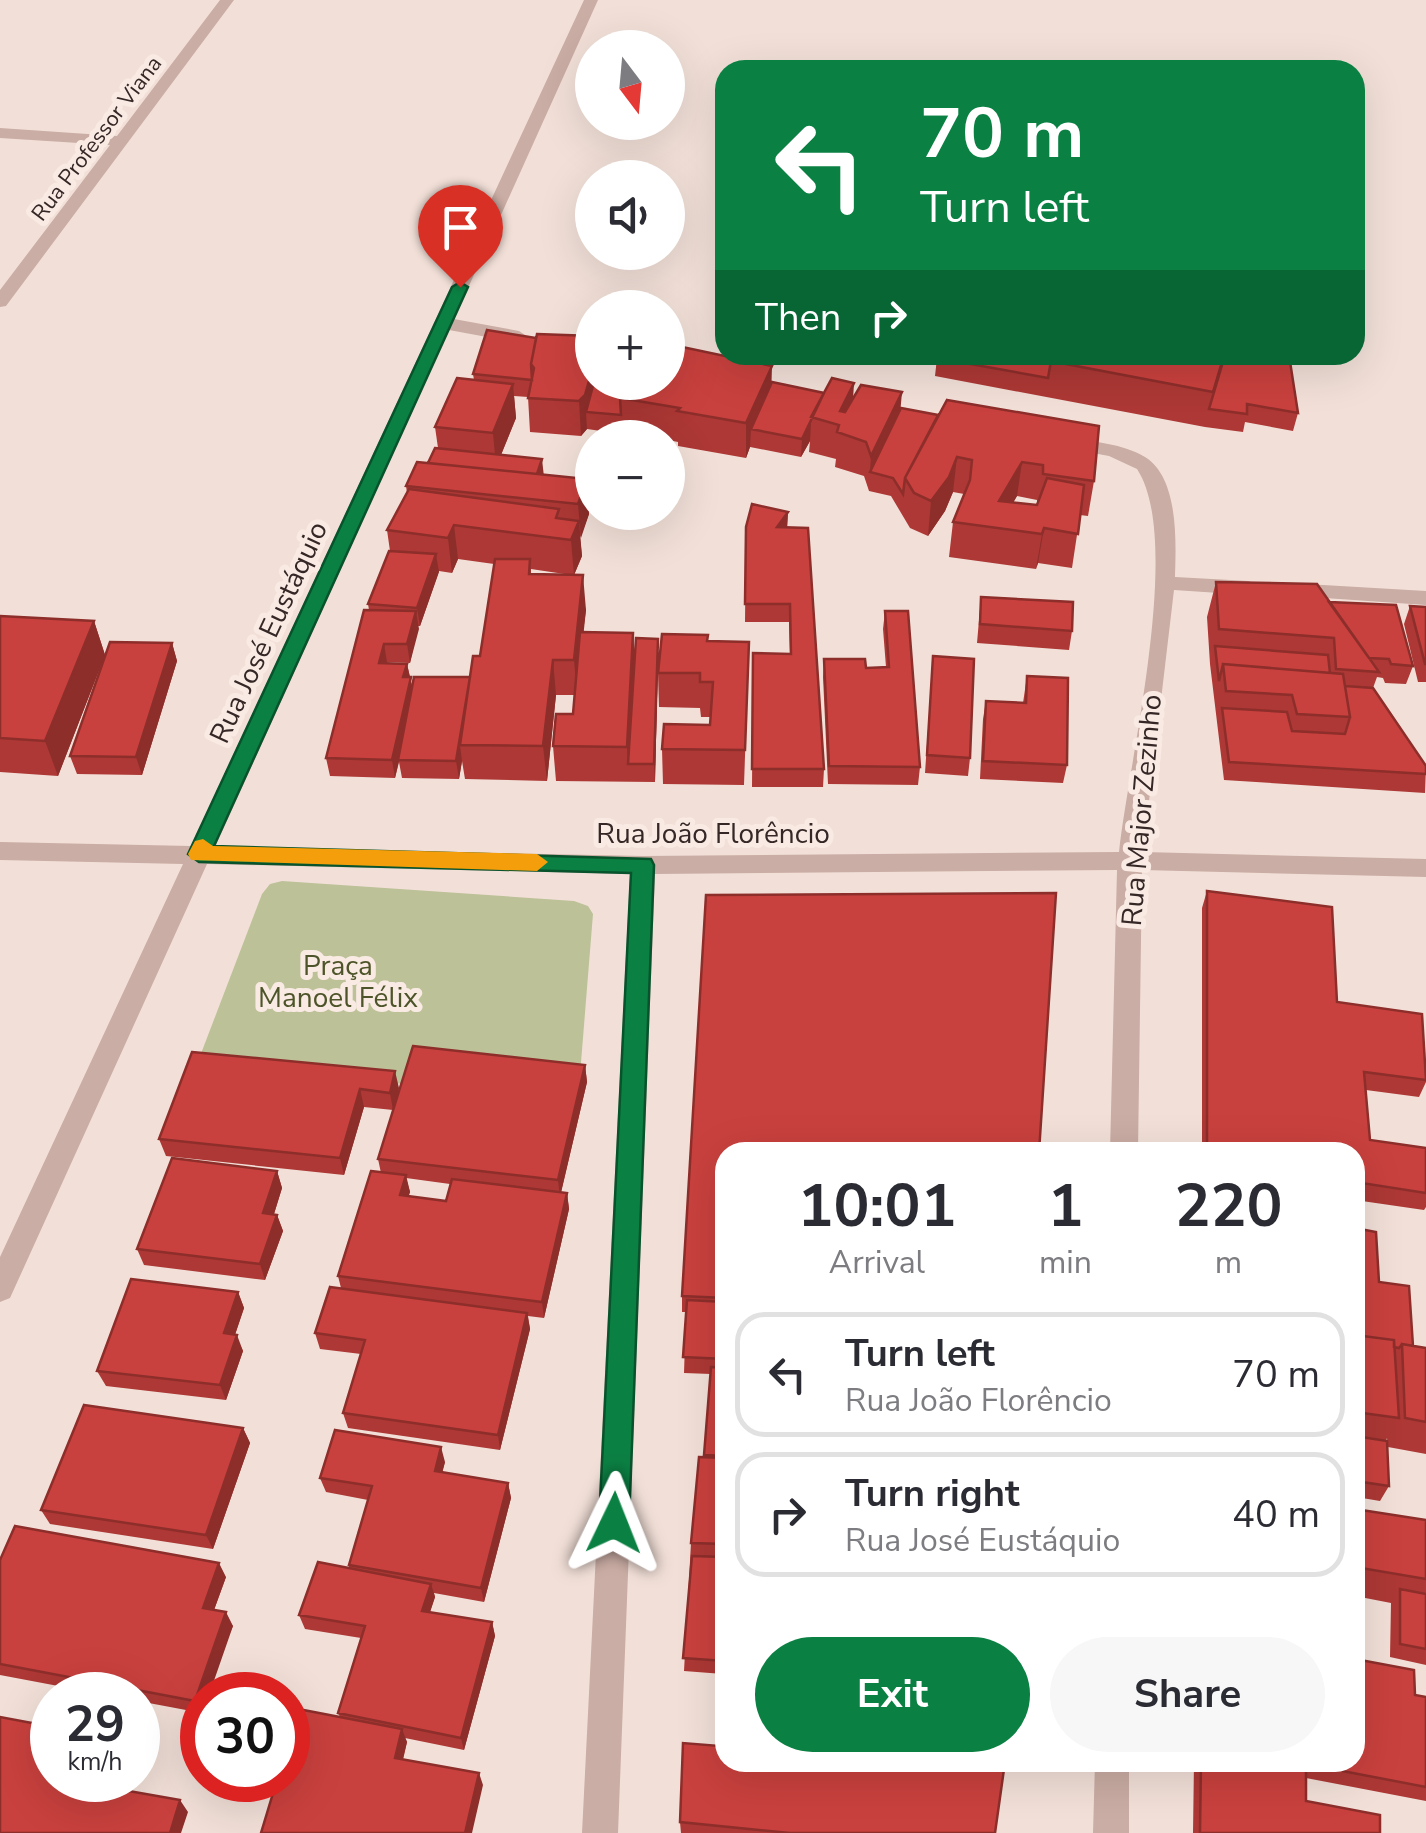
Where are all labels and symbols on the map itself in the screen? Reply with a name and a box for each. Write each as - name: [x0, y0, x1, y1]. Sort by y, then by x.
- north arrow: [575, 30, 685, 140]
- street label: Rua Professor Viana: [25, 50, 169, 227]
- pin: [418, 185, 503, 288]
- street label: Rua José Eustáquio: [201, 515, 337, 750]
- street label: Rua Major Zezinho: [1113, 693, 1171, 928]
- street label: Rua João Florêncio: [596, 815, 830, 853]
- park label: Praça Manoel Félix: [258, 947, 418, 1017]
- position arrow: [562, 1471, 666, 1575]
- speed limit sign: 30: [180, 1672, 310, 1802]

